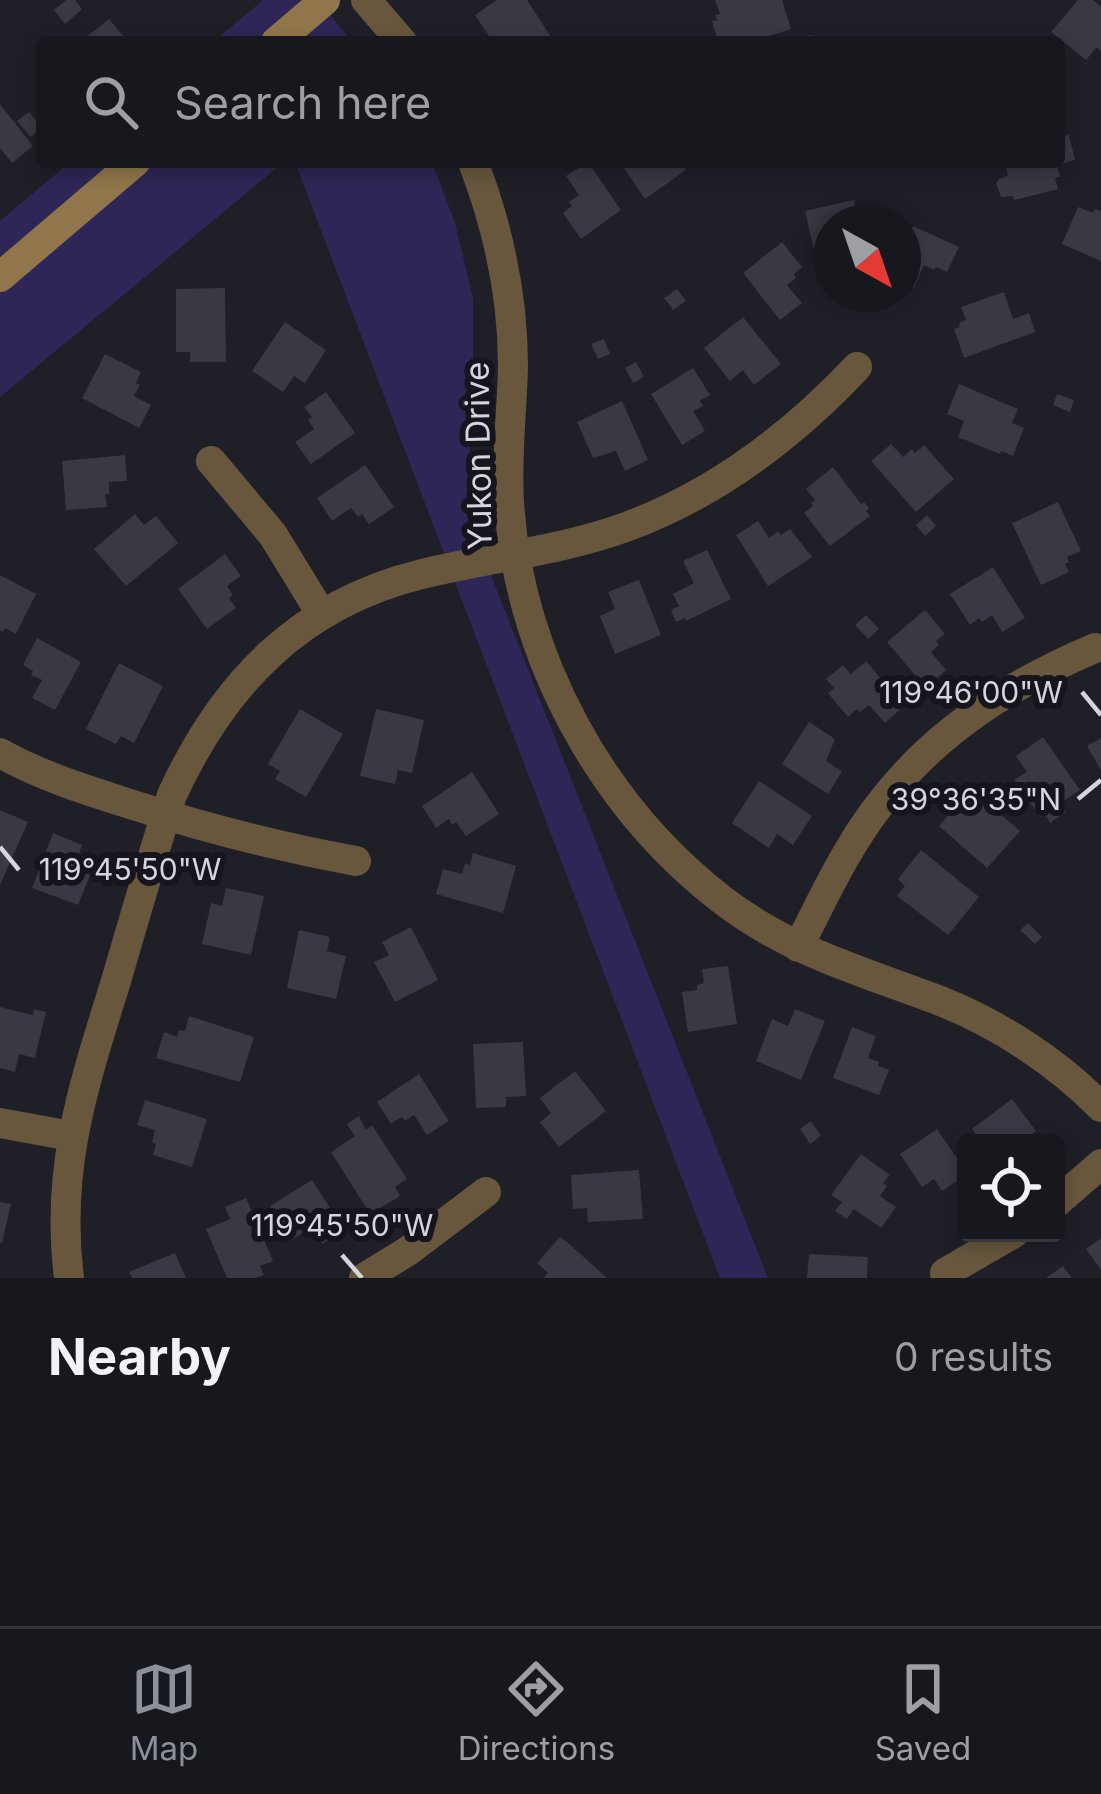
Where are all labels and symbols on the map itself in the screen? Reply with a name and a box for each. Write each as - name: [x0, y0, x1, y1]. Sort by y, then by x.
- north arrow: [813, 204, 921, 312]
- street label: Yukon Drive: [456, 361, 500, 551]
- text: 119°46'00"W: [879, 674, 1063, 710]
- text: 39°36'35"N: [891, 781, 1061, 817]
- text: 119°45'50"W: [39, 851, 221, 887]
- text: 119°45'50"W: [251, 1207, 433, 1243]

